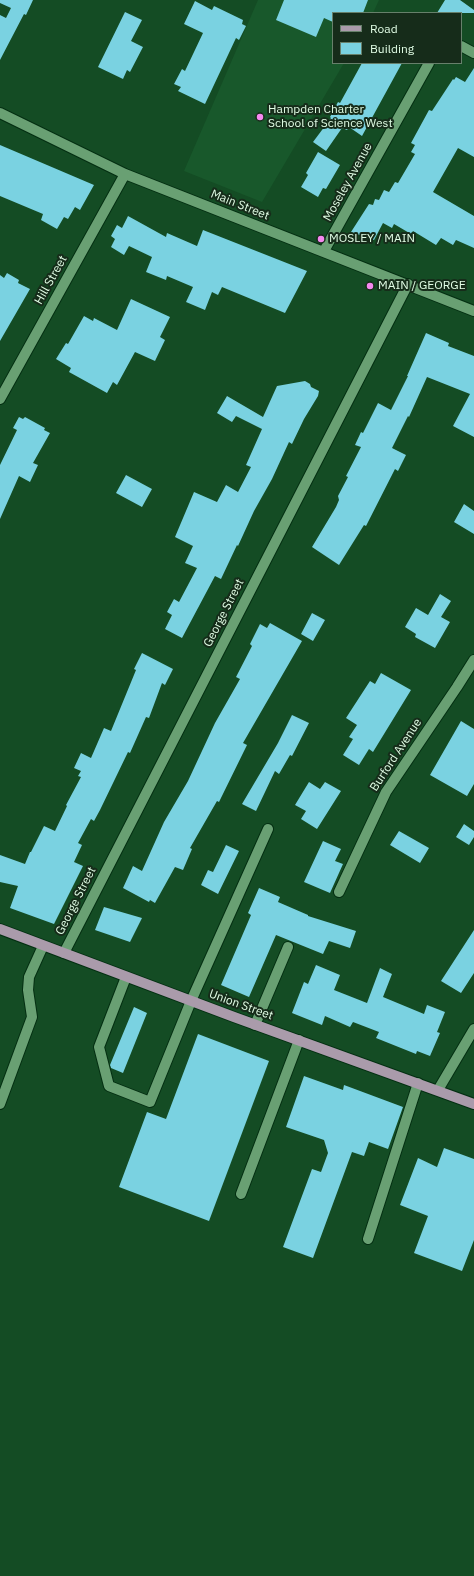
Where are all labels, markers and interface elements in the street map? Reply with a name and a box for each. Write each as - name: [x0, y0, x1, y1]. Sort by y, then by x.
- legend: [332, 12, 462, 64]
- text: Road: [370, 21, 398, 36]
- text: Building: [370, 41, 414, 56]
- place label: Hampden Charter School of Science West: [268, 103, 393, 131]
- marker: Hampden Charter School of Science West: [255, 112, 265, 122]
- street label: Moseley Avenue: [320, 140, 376, 224]
- street label: Main Street: [209, 187, 271, 223]
- place label: MOSLEY / MAIN: [329, 232, 415, 246]
- marker: MOSLEY / MAIN: [316, 234, 326, 244]
- street label: Hill Street: [32, 253, 70, 307]
- place label: MAIN / GEORGE: [378, 279, 466, 293]
- marker: MAIN / GEORGE: [365, 281, 375, 291]
- street label: George Street: [201, 577, 247, 649]
- street label: Burford Avenue: [367, 716, 425, 794]
- street label: George Street: [53, 865, 99, 937]
- street label: Union Street: [207, 987, 275, 1023]

